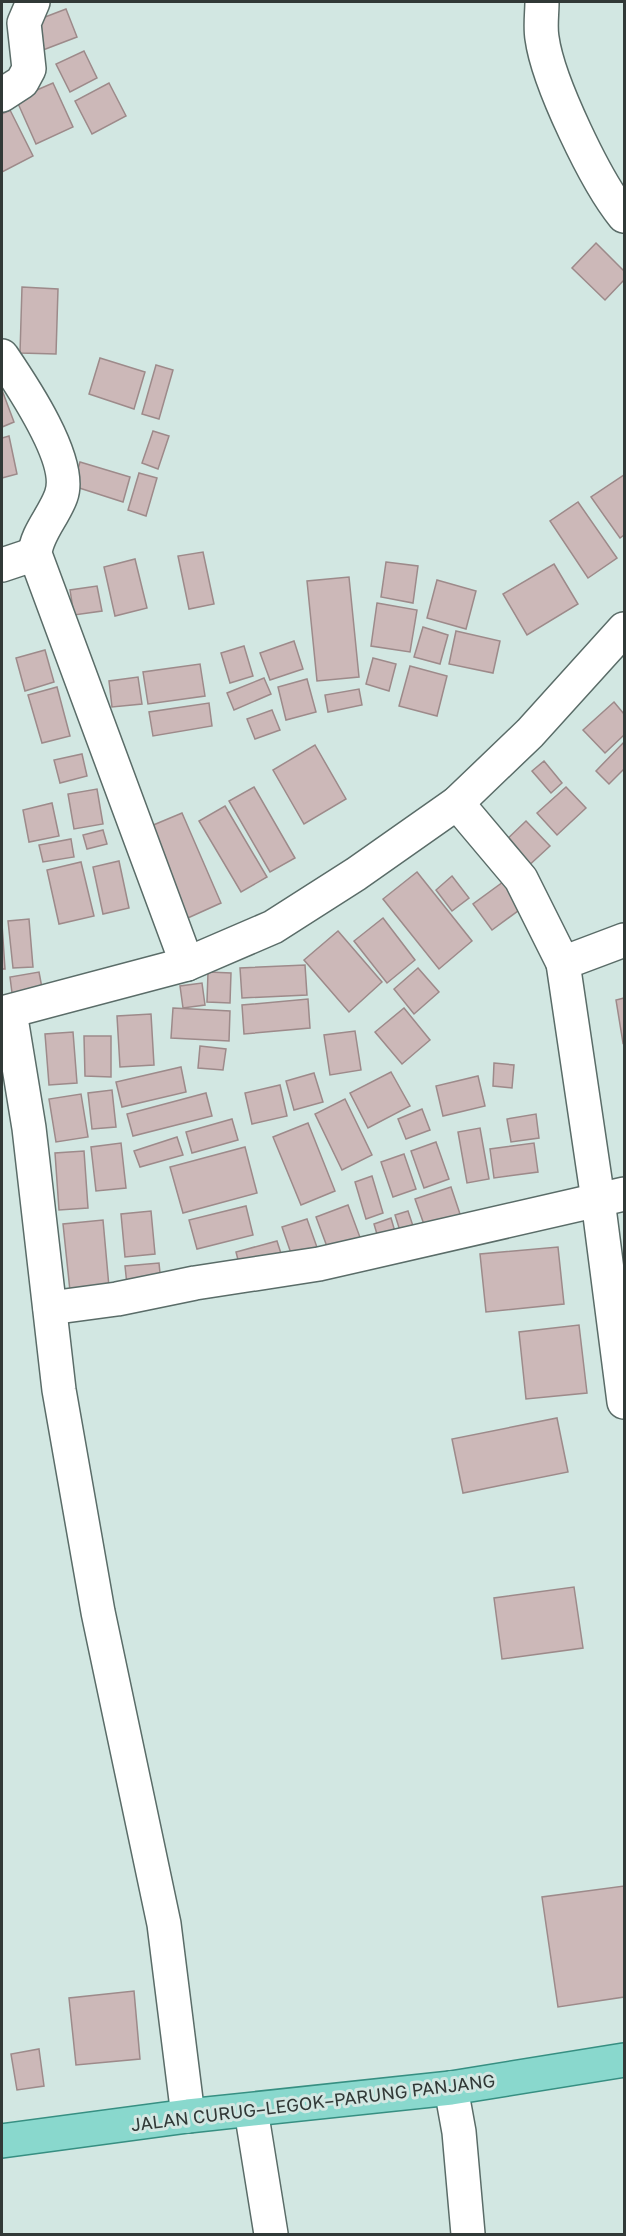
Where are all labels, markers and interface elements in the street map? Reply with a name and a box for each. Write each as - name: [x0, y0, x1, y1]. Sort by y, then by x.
- street label: JALAN CURUG–LEGOK–PARUNG PANJANG: [130, 2069, 496, 2135]

